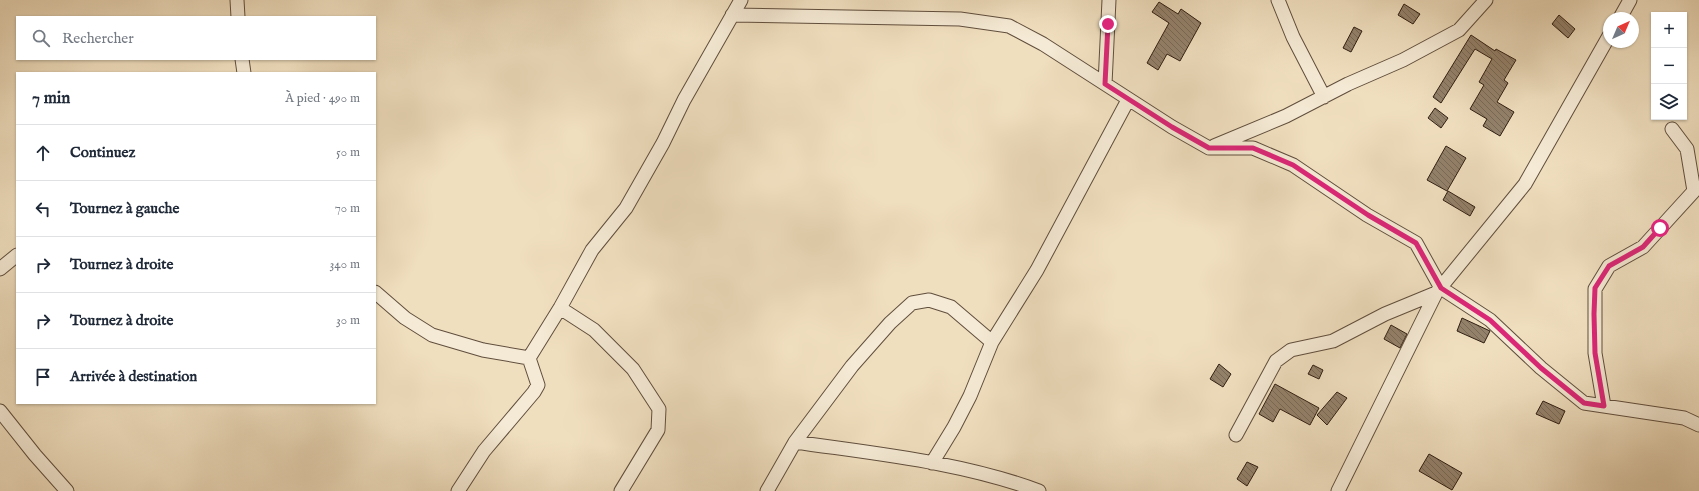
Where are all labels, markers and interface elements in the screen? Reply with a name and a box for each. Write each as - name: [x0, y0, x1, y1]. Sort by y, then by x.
- north arrow: [1603, 12, 1639, 48]
- map controls: [1651, 12, 1687, 120]
- button: +: [1651, 12, 1687, 48]
- route end: [1099, 15, 1117, 33]
- search box: [16, 16, 376, 60]
- icon: search: [30, 27, 52, 49]
- text: Rechercher: [62, 29, 134, 48]
- button: −: [1651, 48, 1687, 84]
- button: layers: [1651, 84, 1687, 120]
- text: 7 min: [32, 88, 70, 109]
- text: À pied · 490 m: [285, 90, 360, 107]
- icon: ahead: [32, 142, 54, 164]
- text: Continuez: [70, 143, 135, 162]
- text: 50 m: [336, 144, 360, 161]
- icon: left: [32, 198, 54, 220]
- text: Tournez à gauche: [70, 199, 179, 218]
- text: 70 m: [335, 200, 360, 217]
- route start: [1651, 219, 1669, 237]
- icon: right: [32, 254, 54, 276]
- text: Tournez à droite: [70, 255, 173, 274]
- text: 340 m: [330, 256, 360, 273]
- icon: right: [32, 310, 54, 332]
- text: Tournez à droite: [70, 311, 173, 330]
- text: 30 m: [336, 312, 360, 329]
- icon: arrive: [32, 366, 54, 388]
- text: Arrivée à destination: [70, 367, 197, 386]

